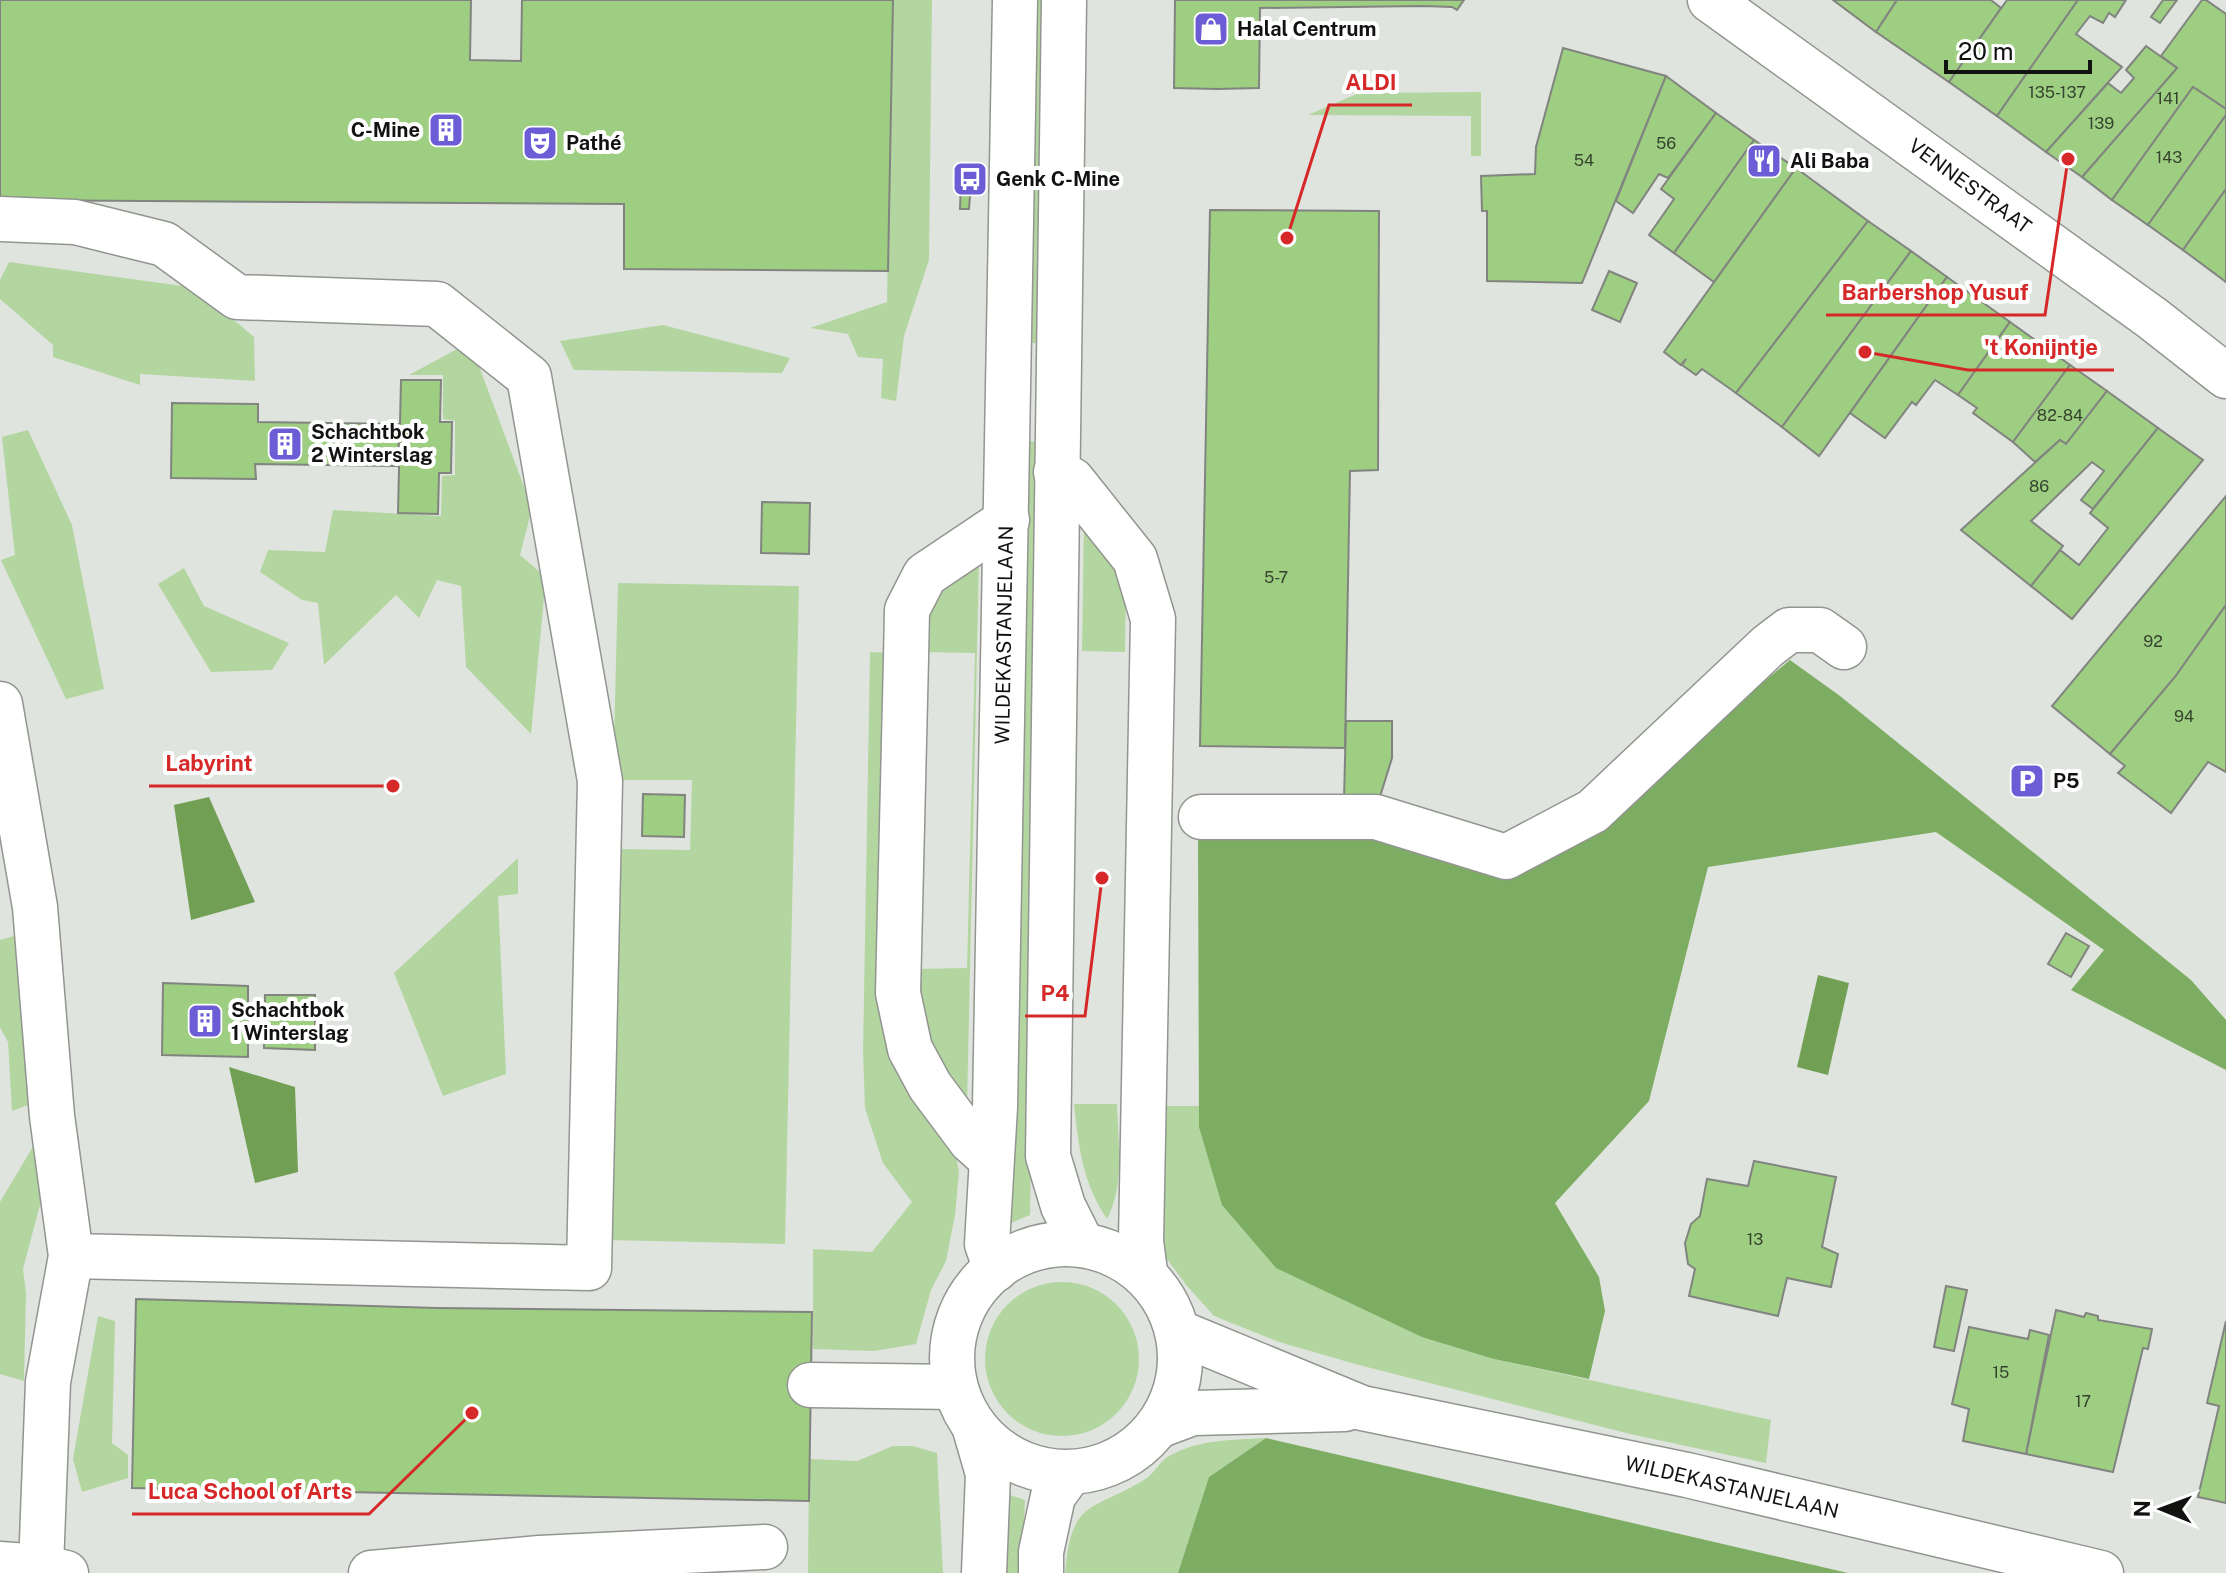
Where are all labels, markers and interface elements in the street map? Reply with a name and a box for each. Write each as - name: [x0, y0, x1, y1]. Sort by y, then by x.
- shop icon: Halal Centrum: [1192, 10, 1230, 48]
- place label: Halal Centrum: [1237, 17, 1376, 41]
- scale bar: [1946, 24, 2090, 74]
- text: 20 m: [1958, 37, 2014, 65]
- callout: ALDI: [1329, 59, 1412, 105]
- text: ALDI: [1345, 69, 1397, 95]
- house number: 135-137: [2028, 83, 2086, 102]
- house number: 141: [2156, 89, 2180, 108]
- building icon: C-Mine: [427, 111, 465, 149]
- house number: 139: [2088, 114, 2114, 133]
- place label: C-Mine: [351, 118, 420, 142]
- theatre icon: Pathé: [521, 124, 559, 162]
- place label: Pathé: [566, 131, 621, 155]
- street label: VENNESTRAAT: [1904, 133, 2036, 239]
- house number: 56: [1656, 134, 1676, 153]
- restaurant icon: Ali Baba: [1745, 142, 1783, 180]
- house number: 143: [2156, 148, 2182, 167]
- place label: Ali Baba: [1790, 149, 1869, 173]
- house number: 54: [1574, 151, 1594, 170]
- bus stop icon: Genk C-Mine: [951, 160, 989, 198]
- place label: Genk C-Mine: [996, 167, 1120, 191]
- callout: Barbershop Yusuf: [1826, 269, 2045, 315]
- text: Barbershop Yusuf: [1841, 279, 2029, 305]
- callout: 't Konijntje: [1968, 324, 2114, 370]
- text: 't Konijntje: [1984, 334, 2098, 360]
- house number: 82-84: [2037, 406, 2083, 425]
- place label: Schachtbok 2 Winterslag: [311, 420, 433, 467]
- building icon: Schachtbok 2 Winterslag: [266, 425, 304, 463]
- house number: 86: [2029, 477, 2049, 496]
- street label: WILDEKASTANJELAAN: [990, 525, 1018, 745]
- house number: 5-7: [1264, 568, 1288, 587]
- house number: 92: [2143, 632, 2163, 651]
- house number: 94: [2174, 707, 2194, 726]
- callout: Labyrint: [149, 740, 268, 786]
- text: Labyrint: [165, 750, 253, 776]
- parking icon: P5: [2008, 762, 2046, 800]
- place label: P5: [2053, 769, 2080, 793]
- callout: P4: [1025, 970, 1085, 1016]
- text: P4: [1041, 980, 1069, 1006]
- place label: Schachtbok 1 Winterslag: [231, 998, 349, 1045]
- building icon: Schachtbok 1 Winterslag: [186, 1002, 224, 1040]
- house number: 13: [1747, 1230, 1763, 1249]
- house number: 15: [1993, 1363, 2009, 1382]
- house number: 17: [2075, 1392, 2091, 1411]
- street label: WILDEKASTANJELAAN: [1623, 1451, 1841, 1523]
- callout: Luca School of Arts: [132, 1468, 369, 1514]
- north arrow: [2122, 1469, 2202, 1549]
- text: Luca School of Arts: [148, 1478, 352, 1504]
- text: N: [2129, 1500, 2155, 1517]

